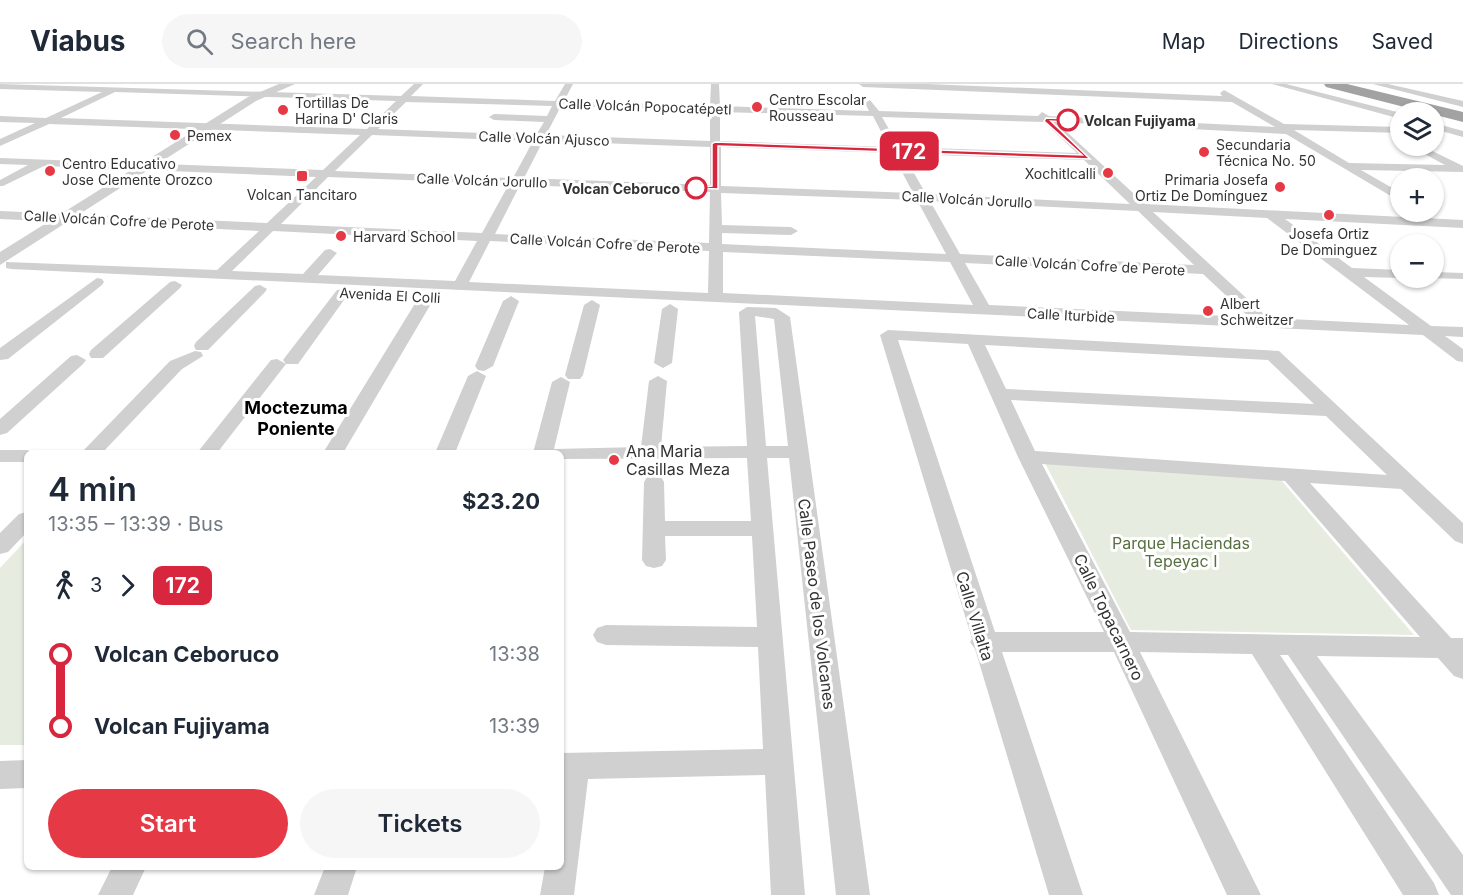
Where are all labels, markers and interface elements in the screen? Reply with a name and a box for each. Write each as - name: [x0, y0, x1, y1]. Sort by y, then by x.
- search box: [162, 14, 582, 68]
- text: Viabus: [30, 24, 126, 58]
- icon: search: [183, 25, 216, 58]
- text: Search here: [231, 28, 356, 54]
- text: Map: [1162, 29, 1205, 54]
- text: Directions: [1238, 29, 1339, 54]
- text: Saved: [1372, 29, 1433, 54]
- place label: Centro Escolar Rousseau: [769, 91, 866, 124]
- place label: Tortillas De Harina D' Claris: [295, 94, 398, 127]
- street label: Calle Volcán Popocatépetl: [558, 94, 732, 118]
- marker: Centro Escolar Rousseau: [750, 100, 764, 114]
- map controls: [1390, 102, 1444, 288]
- button: layers: [1390, 102, 1444, 156]
- marker: Tortillas De Harina D' Claris: [276, 103, 290, 117]
- marker: Volcan Fujiyama: [1057, 109, 1079, 131]
- place label: Volcan Fujiyama: [1084, 112, 1196, 129]
- place label: Pemex: [187, 127, 232, 144]
- street label: Calle Volcán Ajusco: [478, 127, 610, 149]
- marker: Pemex: [168, 128, 182, 142]
- line badge: 172: [874, 132, 944, 170]
- place label: Secundaria Técnica No. 50: [1216, 136, 1316, 169]
- text: 172: [892, 139, 926, 164]
- marker: Secundaria Técnica No. 50: [1197, 145, 1211, 159]
- place label: Centro Educativo Jose Clemente Orozco: [62, 155, 213, 188]
- marker: Centro Educativo Jose Clemente Orozco: [43, 164, 57, 178]
- place label: Xochitlcalli: [1025, 165, 1096, 182]
- marker: Xochitlcalli: [1101, 166, 1115, 180]
- button: +: [1390, 168, 1444, 222]
- marker: Volcan Tancitaro: [295, 169, 309, 183]
- street label: Calle Volcán Jorullo: [416, 169, 548, 191]
- place label: Primaria Josefa Ortiz De Domínguez: [1135, 171, 1268, 204]
- marker: Volcan Ceboruco: [685, 177, 707, 199]
- place label: Volcan Ceboruco: [562, 180, 680, 197]
- marker: Primaria Josefa Ortiz De Domínguez: [1273, 180, 1287, 194]
- place label: Volcan Tancitaro: [247, 186, 357, 203]
- street label: Calle Volcán Jorullo: [901, 187, 1033, 211]
- street label: Calle Volcán Cofre de Perote: [23, 207, 215, 233]
- marker: Josefa Ortiz De Dominguez: [1322, 208, 1336, 222]
- place label: Josefa Ortiz De Dominguez: [1280, 225, 1378, 258]
- place label: Harvard School: [353, 228, 455, 245]
- marker: Harvard School: [334, 229, 348, 243]
- street label: Calle Volcán Cofre de Perote: [509, 230, 701, 256]
- button: −: [1390, 234, 1444, 288]
- street label: Calle Volcán Cofre de Perote: [994, 252, 1186, 278]
- street label: Avenida El Colli: [339, 284, 441, 306]
- place label: Albert Schweitzer: [1220, 295, 1294, 328]
- street label: Calle Iturbide: [1027, 304, 1115, 326]
- marker: Albert Schweitzer: [1201, 304, 1215, 318]
- district label: Moctezuma Poniente: [244, 397, 348, 439]
- place label: Ana Maria Casillas Meza: [626, 441, 730, 479]
- marker: Ana Maria Casillas Meza: [607, 453, 621, 467]
- text: 4 min: [48, 469, 137, 509]
- text: $23.20: [462, 488, 540, 514]
- street label: Calle Paseo de los Volcanes: [794, 497, 840, 711]
- text: 13:35 – 13:39 · Bus: [48, 512, 224, 536]
- park label: Parque Haciendas Tepeyac I: [1112, 533, 1250, 571]
- street label: Calle Topacarnero: [1070, 550, 1148, 684]
- icon: walk: [48, 569, 81, 602]
- icon: forward: [111, 569, 144, 602]
- street label: Calle Villalta: [952, 569, 998, 663]
- text: 3: [90, 573, 102, 597]
- text: 172: [165, 573, 200, 598]
- text: Volcan Ceboruco: [94, 641, 279, 667]
- text: 13:38: [489, 642, 540, 666]
- text: Volcan Fujiyama: [94, 713, 270, 739]
- text: 13:39: [489, 714, 540, 738]
- button: Start: [48, 789, 288, 858]
- button: Tickets: [300, 789, 540, 858]

